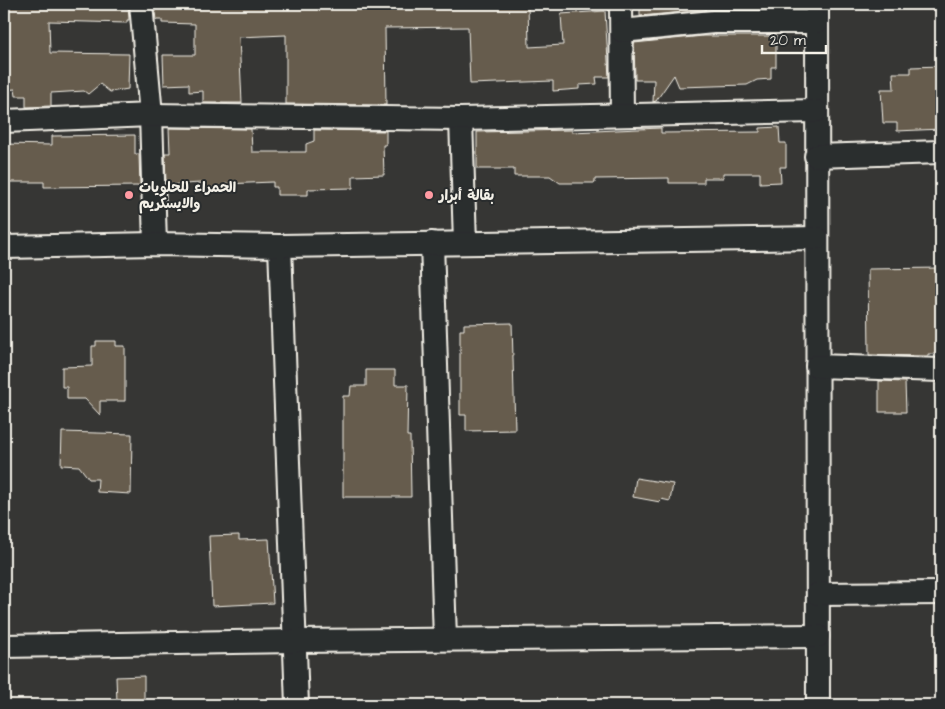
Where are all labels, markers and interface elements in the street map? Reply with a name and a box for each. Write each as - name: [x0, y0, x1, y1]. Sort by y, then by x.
- scale bar: [762, 22, 826, 54]
- text: 20 m: [770, 30, 806, 51]
- place label: الحمراء للحلويات والايسكريم: [139, 178, 236, 214]
- place label: بقالة أبرار: [437, 186, 494, 206]
- marker: الحمراء للحلويات والايسكريم: [123, 189, 135, 201]
- marker: بقالة أبرار: [423, 189, 435, 201]

